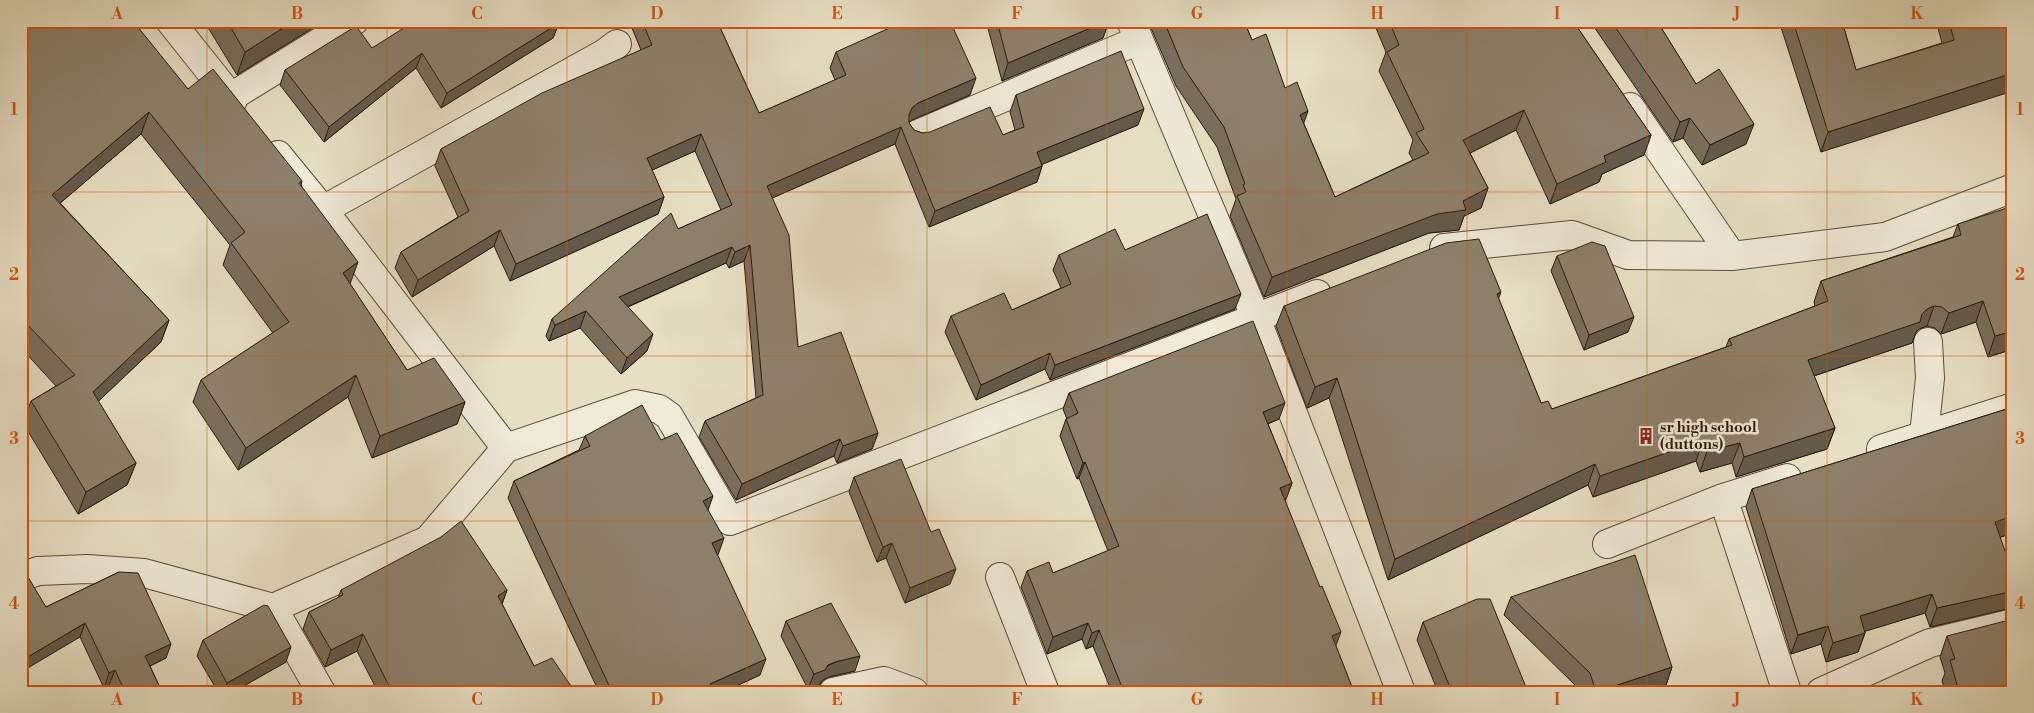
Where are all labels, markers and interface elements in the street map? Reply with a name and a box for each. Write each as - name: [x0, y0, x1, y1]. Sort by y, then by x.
- text: A: [110, 4, 123, 24]
- text: B: [291, 4, 303, 24]
- text: C: [471, 4, 483, 24]
- text: D: [651, 4, 664, 24]
- text: E: [831, 4, 843, 24]
- text: F: [1011, 4, 1023, 24]
- text: G: [1191, 4, 1204, 24]
- text: H: [1370, 4, 1384, 24]
- text: I: [1554, 4, 1560, 24]
- text: J: [1732, 4, 1740, 24]
- text: K: [1911, 4, 1925, 24]
- text: 1: [10, 100, 18, 120]
- text: 1: [2016, 100, 2024, 120]
- text: 2: [9, 265, 19, 285]
- text: 2: [2015, 265, 2025, 285]
- place label: sr high school (duttons): [1660, 418, 1757, 454]
- building icon: sr high school (duttons): [1636, 426, 1656, 446]
- text: 3: [9, 429, 19, 449]
- text: 3: [2015, 429, 2025, 449]
- text: 4: [9, 594, 20, 614]
- text: 4: [2015, 594, 2026, 614]
- text: A: [110, 690, 123, 710]
- text: B: [291, 690, 303, 710]
- text: C: [471, 690, 483, 710]
- text: D: [651, 690, 664, 710]
- text: E: [831, 690, 843, 710]
- text: F: [1011, 690, 1023, 710]
- text: G: [1191, 690, 1204, 710]
- text: H: [1370, 690, 1384, 710]
- text: I: [1554, 690, 1560, 710]
- text: J: [1732, 690, 1740, 710]
- text: K: [1911, 690, 1925, 710]

